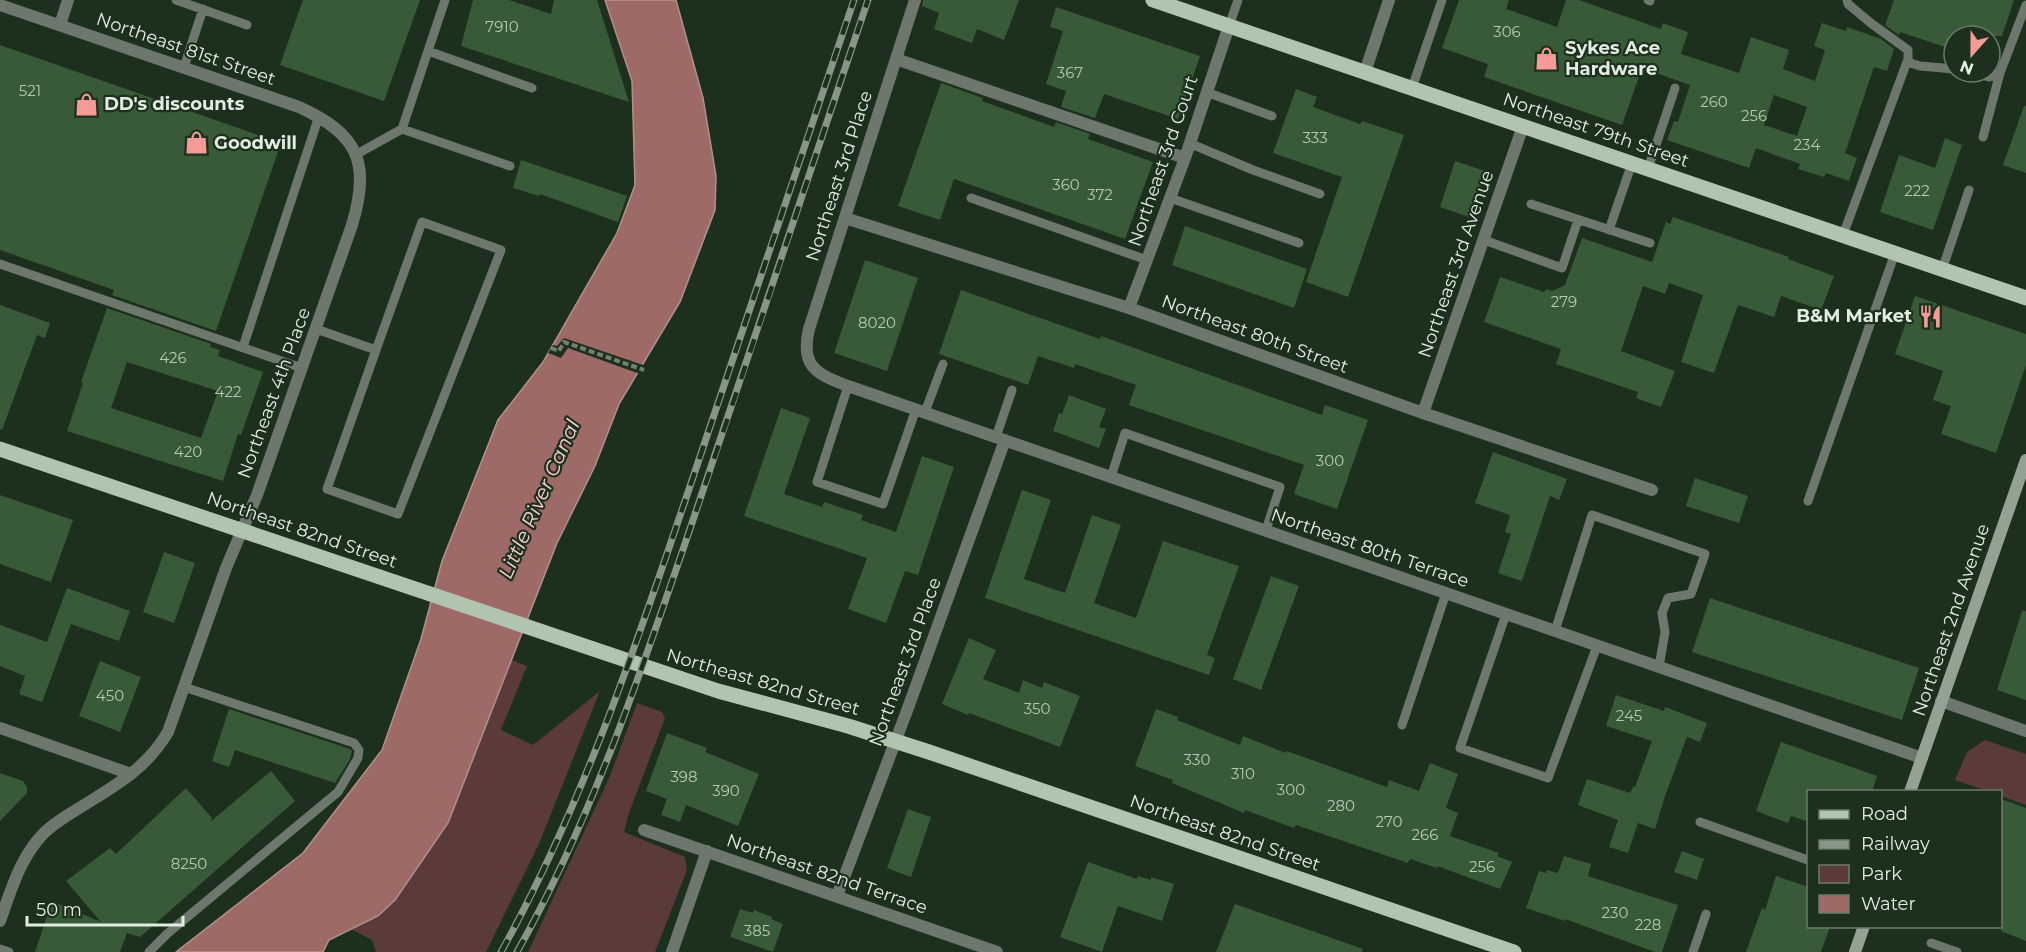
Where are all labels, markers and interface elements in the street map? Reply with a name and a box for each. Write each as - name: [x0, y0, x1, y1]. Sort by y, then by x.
- street label: Northeast 81st Street: [93, 8, 279, 90]
- house number: 7910: [485, 17, 519, 36]
- house number: 306: [1493, 22, 1521, 41]
- north arrow: [1942, 24, 2002, 84]
- place label: Sykes Ace Hardware: [1565, 37, 1660, 80]
- shop icon: Sykes Ace Hardware: [1534, 45, 1560, 71]
- text: N: [1957, 56, 1976, 79]
- house number: 367: [1057, 63, 1083, 82]
- street label: Northeast 3rd Court: [1123, 73, 1203, 249]
- house number: 521: [19, 81, 41, 100]
- street label: Northeast 3rd Place: [801, 88, 877, 264]
- street label: Northeast 79th Street: [1500, 88, 1692, 172]
- shop icon: DD's discounts: [73, 91, 99, 117]
- house number: 260: [1700, 92, 1728, 111]
- place label: DD's discounts: [104, 93, 245, 115]
- house number: 256: [1741, 106, 1767, 125]
- house number: 333: [1302, 128, 1328, 147]
- shop icon: Goodwill: [183, 130, 209, 156]
- place label: Goodwill: [214, 132, 297, 154]
- house number: 234: [1794, 135, 1821, 154]
- street label: Northeast 3rd Avenue: [1414, 167, 1498, 361]
- house number: 360: [1052, 175, 1080, 194]
- house number: 222: [1904, 181, 1930, 200]
- house number: 372: [1087, 185, 1113, 204]
- street label: Northeast 80th Street: [1159, 290, 1351, 378]
- house number: 279: [1551, 292, 1577, 311]
- restaurant icon: B&M Market: [1917, 303, 1943, 329]
- street label: Northeast 4th Place: [233, 304, 315, 481]
- place label: B&M Market: [1796, 305, 1912, 327]
- house number: 8020: [858, 313, 896, 332]
- house number: 426: [159, 348, 187, 367]
- house number: 422: [215, 382, 241, 401]
- water label: Little River Canal: [493, 415, 585, 582]
- house number: 420: [174, 442, 202, 461]
- house number: 300: [1316, 451, 1344, 470]
- street label: Northeast 82nd Street: [204, 487, 400, 573]
- street label: Northeast 80th Terrace: [1268, 504, 1472, 592]
- street label: Northeast 2nd Avenue: [1908, 521, 1994, 719]
- street label: Northeast 3rd Place: [864, 574, 946, 749]
- street label: Northeast 82nd Street: [664, 644, 862, 720]
- house number: 450: [96, 686, 124, 705]
- house number: 350: [1024, 699, 1050, 718]
- house number: 245: [1616, 706, 1642, 725]
- house number: 330: [1184, 750, 1210, 769]
- house number: 310: [1231, 764, 1255, 783]
- house number: 398: [670, 767, 698, 786]
- house number: 300: [1277, 780, 1305, 799]
- house number: 390: [712, 781, 740, 800]
- street label: Northeast 82nd Street: [1127, 790, 1323, 876]
- legend: [1807, 790, 2002, 928]
- house number: 280: [1327, 796, 1355, 815]
- text: Road: [1861, 803, 1908, 825]
- house number: 270: [1376, 812, 1403, 831]
- house number: 266: [1412, 825, 1438, 844]
- street label: Northeast 82nd Terrace: [724, 829, 930, 919]
- text: Railway: [1861, 833, 1930, 855]
- house number: 8250: [171, 854, 207, 873]
- house number: 256: [1469, 857, 1495, 876]
- text: Park: [1861, 863, 1902, 885]
- scale bar: [27, 889, 183, 927]
- text: Water: [1861, 893, 1916, 915]
- text: 50 m: [36, 899, 82, 921]
- house number: 230: [1602, 903, 1629, 922]
- house number: 228: [1635, 915, 1661, 934]
- house number: 385: [744, 921, 770, 940]

